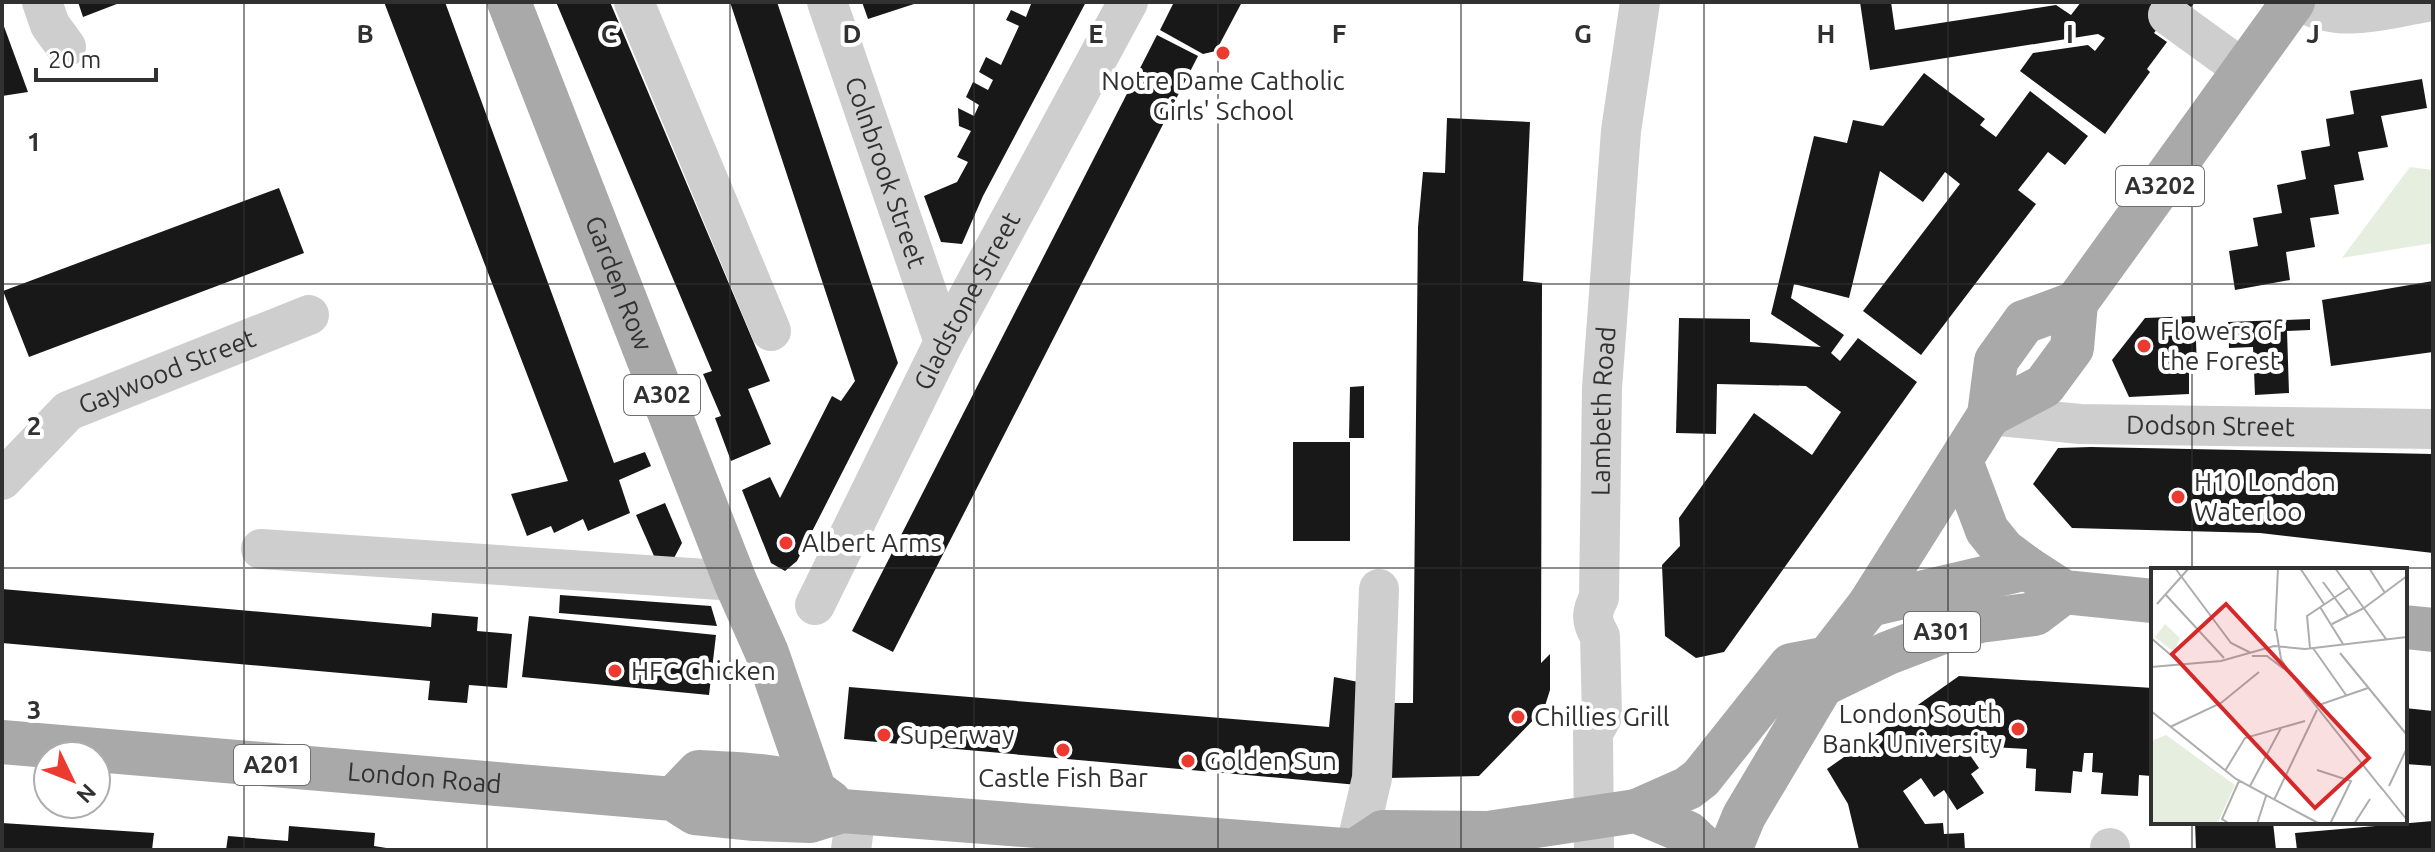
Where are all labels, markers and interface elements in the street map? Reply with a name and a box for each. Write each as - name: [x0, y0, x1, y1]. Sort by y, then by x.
- text: B: [356, 19, 374, 48]
- text: C: [601, 19, 618, 48]
- text: D: [843, 19, 861, 48]
- text: E: [1088, 19, 1104, 48]
- text: F: [1332, 19, 1346, 48]
- text: G: [1574, 19, 1592, 48]
- text: H: [1817, 19, 1835, 48]
- text: I: [2066, 19, 2074, 48]
- text: J: [2306, 19, 2320, 48]
- scale bar: [36, 32, 156, 82]
- marker: Notre Dame Catholic Girls' School: [1214, 44, 1232, 62]
- text: 20 m: [48, 46, 101, 73]
- place label: Notre Dame Catholic Girls' School: [1101, 66, 1345, 125]
- street label: Colnbrook Street: [840, 73, 932, 271]
- text: 1: [27, 127, 41, 156]
- road number: A3202: [2116, 166, 2204, 206]
- street label: Gladstone Street: [908, 207, 1026, 394]
- street label: Garden Row: [580, 212, 659, 355]
- place label: Flowers of the Forest: [2160, 316, 2283, 375]
- street label: Gaywood Street: [74, 323, 259, 419]
- street label: Lambeth Road: [1585, 325, 1621, 496]
- marker: Flowers of the Forest: [2135, 337, 2153, 355]
- road number: A302: [624, 375, 700, 415]
- street label: Dodson Street: [2126, 410, 2295, 441]
- text: 2: [27, 411, 41, 440]
- place label: H10 London Waterloo: [2194, 467, 2336, 526]
- marker: H10 London Waterloo: [2169, 488, 2187, 506]
- place label: Albert Arms: [802, 528, 942, 557]
- marker: Albert Arms: [777, 534, 795, 552]
- inset map: [2151, 568, 2407, 824]
- road number: A301: [1904, 612, 1980, 652]
- place label: HFC Chicken: [631, 656, 776, 685]
- marker: HFC Chicken: [606, 662, 624, 680]
- text: 3: [27, 695, 41, 724]
- place label: London South Bank University: [1822, 699, 2002, 758]
- place label: Chillies Grill: [1534, 702, 1670, 731]
- marker: Chillies Grill: [1509, 708, 1527, 726]
- place label: Superway: [900, 720, 1014, 749]
- marker: London South Bank University: [2009, 720, 2027, 738]
- marker: Superway: [875, 726, 893, 744]
- north arrow: [32, 740, 112, 820]
- marker: Castle Fish Bar: [1054, 741, 1072, 759]
- road number: A201: [234, 745, 310, 785]
- place label: Golden Sun: [1204, 746, 1337, 775]
- marker: Golden Sun: [1179, 752, 1197, 770]
- street label: London Road: [346, 756, 503, 798]
- place label: Castle Fish Bar: [978, 763, 1148, 792]
- text: N: [72, 779, 102, 809]

